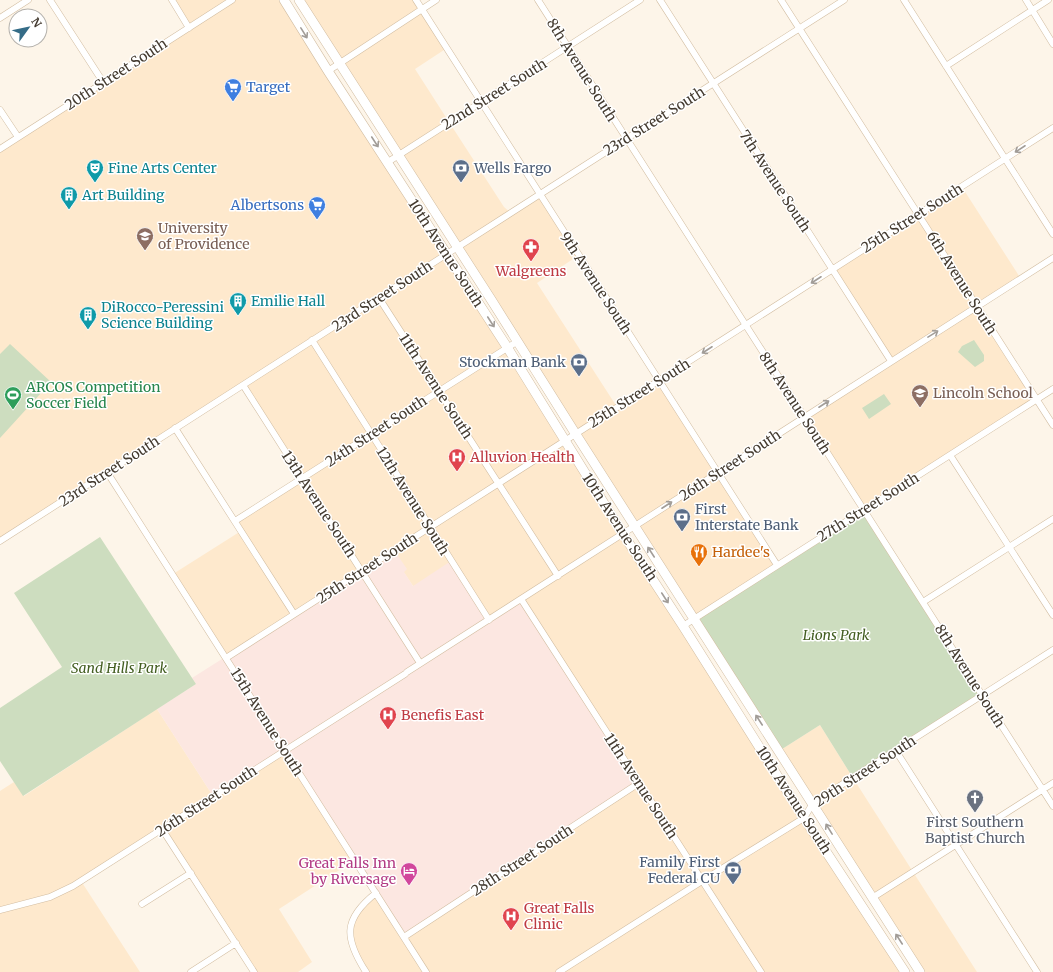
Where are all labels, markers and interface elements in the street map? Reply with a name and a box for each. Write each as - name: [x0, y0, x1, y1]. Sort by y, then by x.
- north arrow: [8, 8, 48, 48]
- text: N: [28, 15, 45, 30]
- street label: 8th Avenue South: [543, 15, 621, 125]
- one-way arrow: [301, 27, 309, 39]
- street label: 20th Street South: [61, 34, 171, 114]
- street label: 22nd Street South: [438, 54, 550, 134]
- supermarket icon: Target: [223, 77, 243, 102]
- place label: Target: [246, 78, 291, 96]
- street label: 23rd Street South: [600, 83, 708, 159]
- street label: 7th Avenue South: [735, 127, 815, 235]
- one-way arrow: [371, 136, 379, 147]
- one-way arrow: [1014, 146, 1026, 154]
- theatre icon: Fine Arts Center: [85, 158, 105, 183]
- bank icon: Wells Fargo: [451, 158, 471, 183]
- place label: Fine Arts Center: [108, 159, 217, 177]
- place label: Wells Fargo: [473, 159, 551, 177]
- street label: 25th Street South: [858, 179, 966, 257]
- building icon: Art Building: [59, 185, 79, 210]
- place label: Art Building: [81, 186, 165, 204]
- supermarket icon: Albertsons: [307, 195, 327, 220]
- place label: Albertsons: [230, 196, 304, 214]
- street label: 10th Avenue South: [404, 196, 488, 310]
- place label: University of Providence: [158, 219, 250, 253]
- school or university icon: University of Providence: [135, 226, 155, 251]
- street label: 9th Avenue South: [556, 228, 636, 338]
- street label: 6th Avenue South: [923, 228, 1001, 338]
- pharmacy icon: Walgreens: [521, 237, 541, 262]
- street label: 23rd Street South: [328, 257, 436, 335]
- place label: Walgreens: [495, 262, 567, 280]
- one-way arrow: [810, 276, 822, 284]
- building icon: Emilie Hall: [228, 291, 248, 316]
- place label: Emilie Hall: [251, 292, 326, 310]
- place label: DiRocco-Peressini Science Building: [101, 298, 225, 332]
- building icon: DiRocco-Peressini Science Building: [78, 305, 98, 330]
- one-way arrow: [487, 316, 495, 327]
- street label: 11th Avenue South: [395, 330, 477, 442]
- one-way arrow: [927, 330, 938, 338]
- one-way arrow: [702, 346, 713, 354]
- street label: 8th Avenue South: [755, 348, 835, 458]
- bank icon: Stockman Bank: [569, 352, 589, 377]
- place label: Stockman Bank: [459, 353, 566, 371]
- street label: 25th Street South: [585, 354, 693, 432]
- place label: ARCOS Competition Soccer Field: [25, 378, 161, 412]
- school or university icon: Lincoln School: [910, 383, 930, 408]
- place label: Lincoln School: [933, 384, 1034, 402]
- sports icon: ARCOS Competition Soccer Field: [3, 385, 23, 410]
- street label: 24th Street South: [322, 391, 430, 471]
- one-way arrow: [818, 400, 830, 408]
- street label: 26th Street South: [676, 425, 784, 505]
- street label: 23rd Street South: [55, 432, 163, 510]
- street label: 12th Avenue South: [372, 443, 454, 559]
- street label: 13th Avenue South: [278, 447, 360, 561]
- hospital icon: Alluvion Health: [447, 447, 467, 472]
- place label: Alluvion Health: [469, 448, 575, 466]
- street label: 27th Street South: [814, 468, 922, 546]
- street label: 10th Avenue South: [578, 470, 662, 584]
- place label: First Interstate Bank: [695, 500, 799, 534]
- one-way arrow: [662, 501, 673, 509]
- bank icon: First Interstate Bank: [672, 507, 692, 532]
- street label: 25th Street South: [313, 529, 421, 607]
- restaurant icon: Hardee's: [689, 542, 709, 567]
- place label: Hardee's: [712, 543, 770, 561]
- one-way arrow: [647, 547, 655, 558]
- one-way arrow: [661, 592, 669, 603]
- street label: 8th Avenue South: [931, 621, 1009, 731]
- park label: Lions Park: [803, 626, 870, 644]
- park label: Sand Hills Park: [71, 659, 167, 677]
- street label: 15th Avenue South: [227, 665, 307, 779]
- hospital icon: Benefis East: [378, 705, 398, 730]
- place label: Benefis East: [401, 706, 485, 724]
- one-way arrow: [755, 715, 763, 726]
- street label: 11th Avenue South: [600, 730, 682, 842]
- street label: 29th Street South: [811, 731, 919, 811]
- street label: 10th Avenue South: [752, 743, 836, 857]
- street label: 26th Street South: [152, 761, 260, 841]
- church icon: First Southern Baptist Church: [965, 788, 985, 813]
- place label: First Southern Baptist Church: [925, 813, 1025, 847]
- street label: 28th Street South: [468, 820, 576, 900]
- one-way arrow: [825, 824, 833, 835]
- place label: Family First Federal CU: [639, 853, 721, 887]
- place label: Great Falls Inn by Riversage: [299, 854, 396, 888]
- bank icon: Family First Federal CU: [723, 860, 743, 885]
- hotel icon: Great Falls Inn by Riversage: [399, 861, 419, 886]
- place label: Great Falls Clinic: [524, 899, 595, 933]
- hospital icon: Great Falls Clinic: [501, 906, 521, 931]
- one-way arrow: [895, 934, 903, 945]

